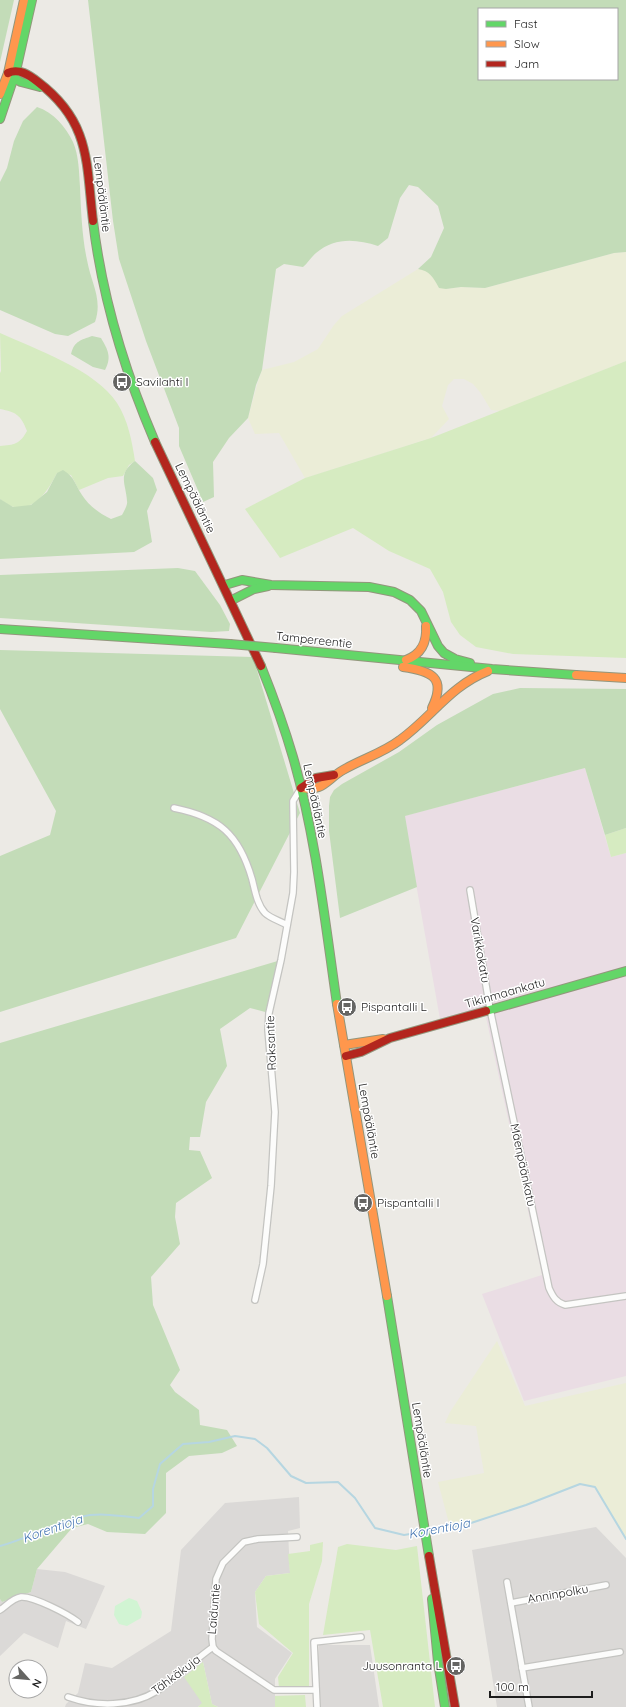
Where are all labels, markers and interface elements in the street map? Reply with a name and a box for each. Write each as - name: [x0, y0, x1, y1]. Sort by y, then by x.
- legend: [478, 8, 618, 80]
- text: Fast: [514, 16, 538, 31]
- text: Slow: [514, 36, 540, 51]
- text: Jam: [514, 56, 539, 71]
- street label: Lempääläntie: [90, 155, 115, 233]
- bus stop icon: Savilahti I: [111, 371, 133, 393]
- place label: Savilahti I: [136, 374, 189, 389]
- street label: Lempääläntie: [172, 460, 219, 536]
- street label: Tampereentie: [275, 628, 353, 651]
- street label: Lempääläntie: [300, 762, 331, 840]
- street label: Varikkokatu: [467, 916, 494, 984]
- street label: Tikinmaankatu: [463, 974, 547, 1011]
- bus stop icon: Pispantalli L: [336, 996, 358, 1018]
- place label: Pispantalli L: [361, 999, 428, 1014]
- street label: Raksantie: [262, 1015, 279, 1071]
- street label: Lempääläntie: [355, 1082, 384, 1160]
- street label: Mäenpäänkatu: [507, 1122, 540, 1208]
- bus stop icon: Pispantalli I: [352, 1192, 374, 1214]
- place label: Pispantalli I: [377, 1195, 440, 1210]
- street label: Lempääläntie: [409, 1401, 436, 1479]
- water label: Korentioja: [20, 1510, 85, 1546]
- water label: Korentioja: [407, 1514, 472, 1542]
- street label: Anninpolku: [526, 1581, 590, 1606]
- street label: Laiduntie: [204, 1583, 223, 1635]
- street label: Tähkäkuja: [148, 1651, 203, 1698]
- bus stop icon: Juusonranta L: [445, 1655, 467, 1677]
- place label: Juusonranta L: [362, 1658, 443, 1673]
- north arrow: [8, 1659, 48, 1699]
- scale bar: [490, 1673, 592, 1699]
- text: N: [29, 1677, 45, 1690]
- text: 100 m: [496, 1679, 529, 1694]

